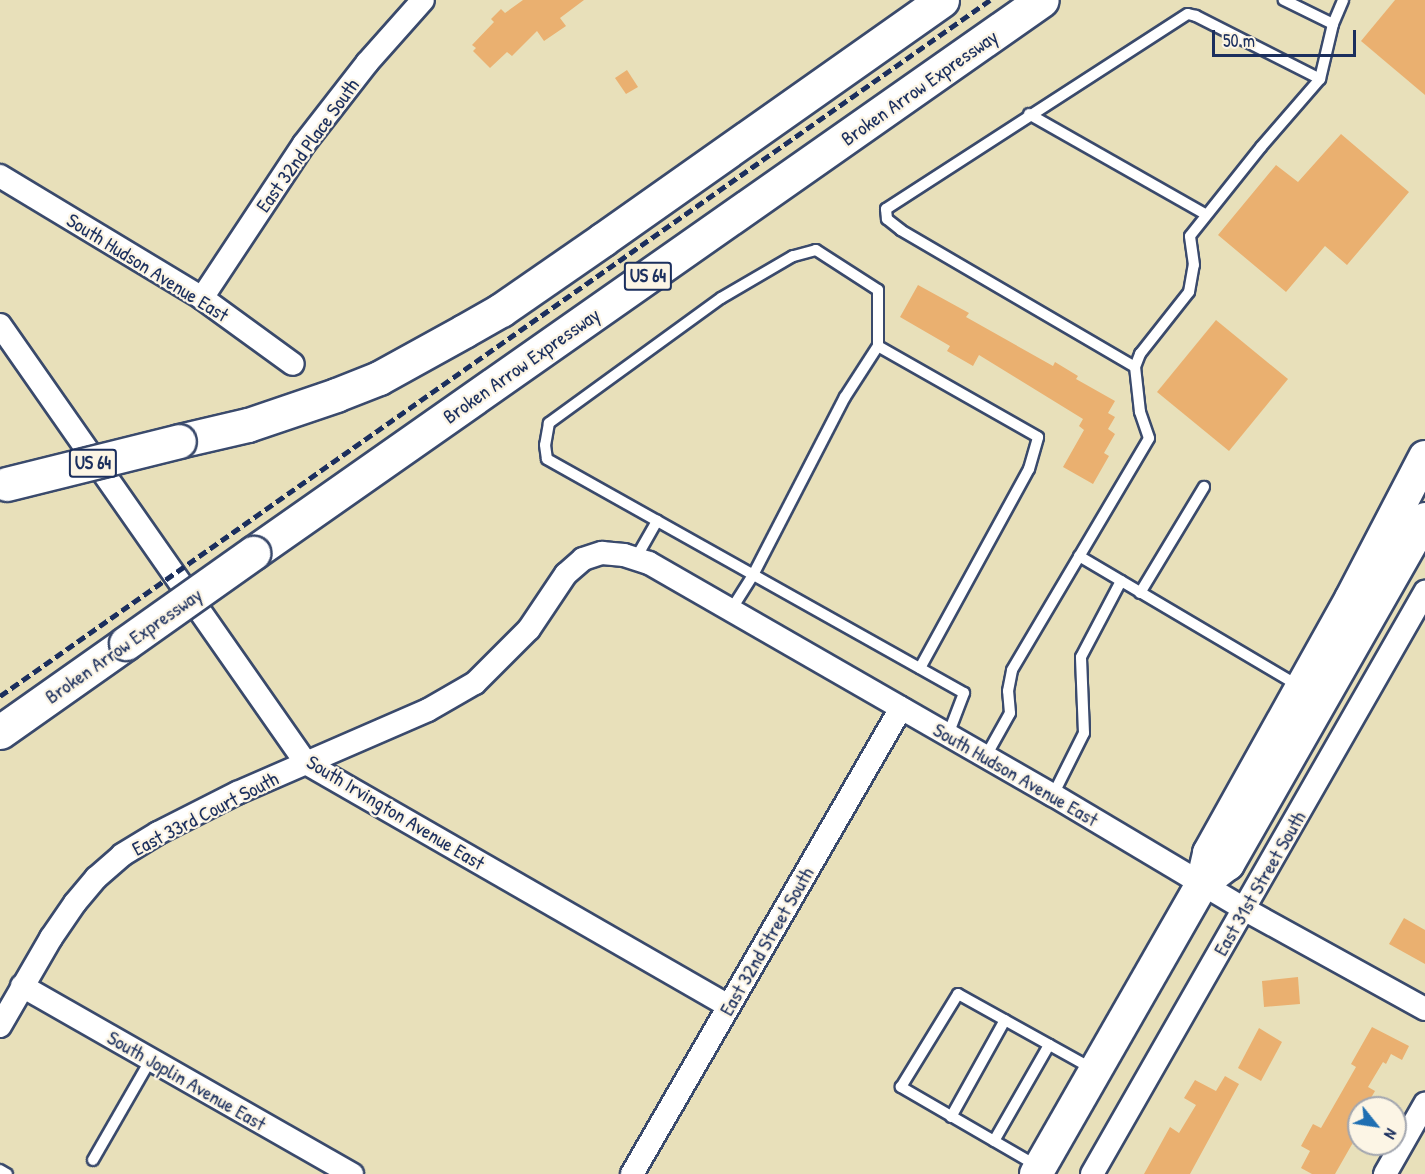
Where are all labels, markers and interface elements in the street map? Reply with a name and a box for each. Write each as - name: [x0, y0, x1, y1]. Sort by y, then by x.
- scale bar: [1215, 18, 1359, 56]
- street label: Broken Arrow Expressway: [836, 24, 1002, 150]
- text: 50 m: [1223, 28, 1255, 53]
- street label: East 32nd Place South: [250, 74, 364, 216]
- street label: South Hudson Avenue East: [63, 207, 233, 327]
- road number: US 64: [622, 261, 674, 291]
- street label: Broken Arrow Expressway: [438, 302, 604, 428]
- road number: US 64: [68, 448, 118, 478]
- street label: Broken Arrow Expressway: [40, 582, 206, 708]
- street label: South Hudson Avenue East: [929, 717, 1103, 831]
- street label: South Irvington Avenue East: [303, 749, 489, 875]
- street label: East 33rd Court South: [128, 766, 282, 860]
- street label: East 31st Street South: [1208, 806, 1310, 960]
- street label: East 32nd Street South: [714, 863, 818, 1019]
- street label: South Joplin Avenue East: [103, 1025, 271, 1135]
- north arrow: [1347, 1096, 1407, 1156]
- text: N: [1379, 1125, 1403, 1143]

